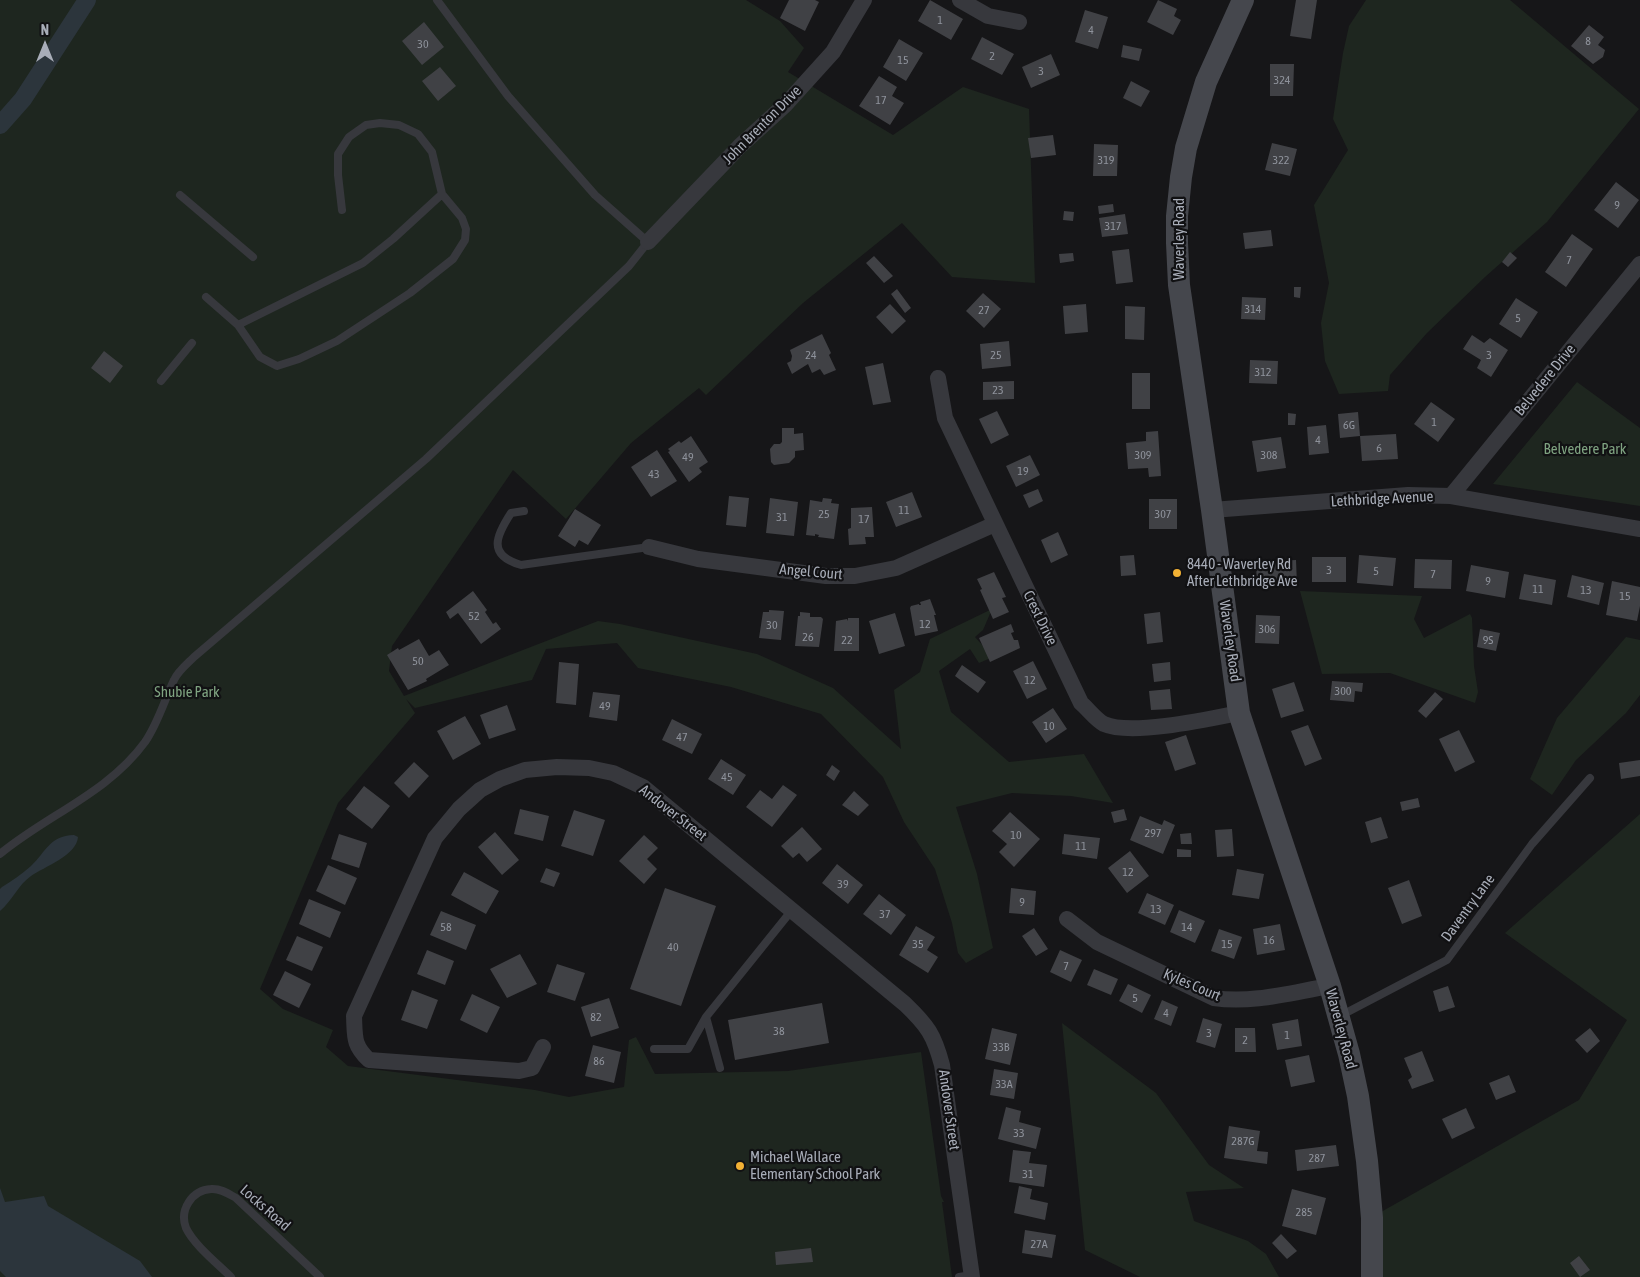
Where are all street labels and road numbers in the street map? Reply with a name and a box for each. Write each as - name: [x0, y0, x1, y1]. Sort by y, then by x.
- street label: John Brenton Drive: [719, 82, 805, 168]
- street label: Waverley Road: [1170, 198, 1188, 280]
- street label: Belvedere Drive: [1511, 341, 1579, 419]
- street label: Lethbridge Avenue: [1330, 487, 1434, 511]
- street label: Angel Court: [779, 560, 843, 584]
- street label: Crest Drive: [1019, 588, 1061, 648]
- street label: Waverley Road: [1215, 599, 1245, 683]
- street label: Andover Street: [636, 781, 710, 845]
- street label: Daventry Lane: [1437, 871, 1499, 945]
- street label: Kyles Court: [1161, 965, 1223, 1005]
- street label: Waverley Road: [1322, 987, 1360, 1071]
- street label: Andover Street: [934, 1069, 964, 1151]
- street label: Locks Road: [236, 1181, 294, 1235]

